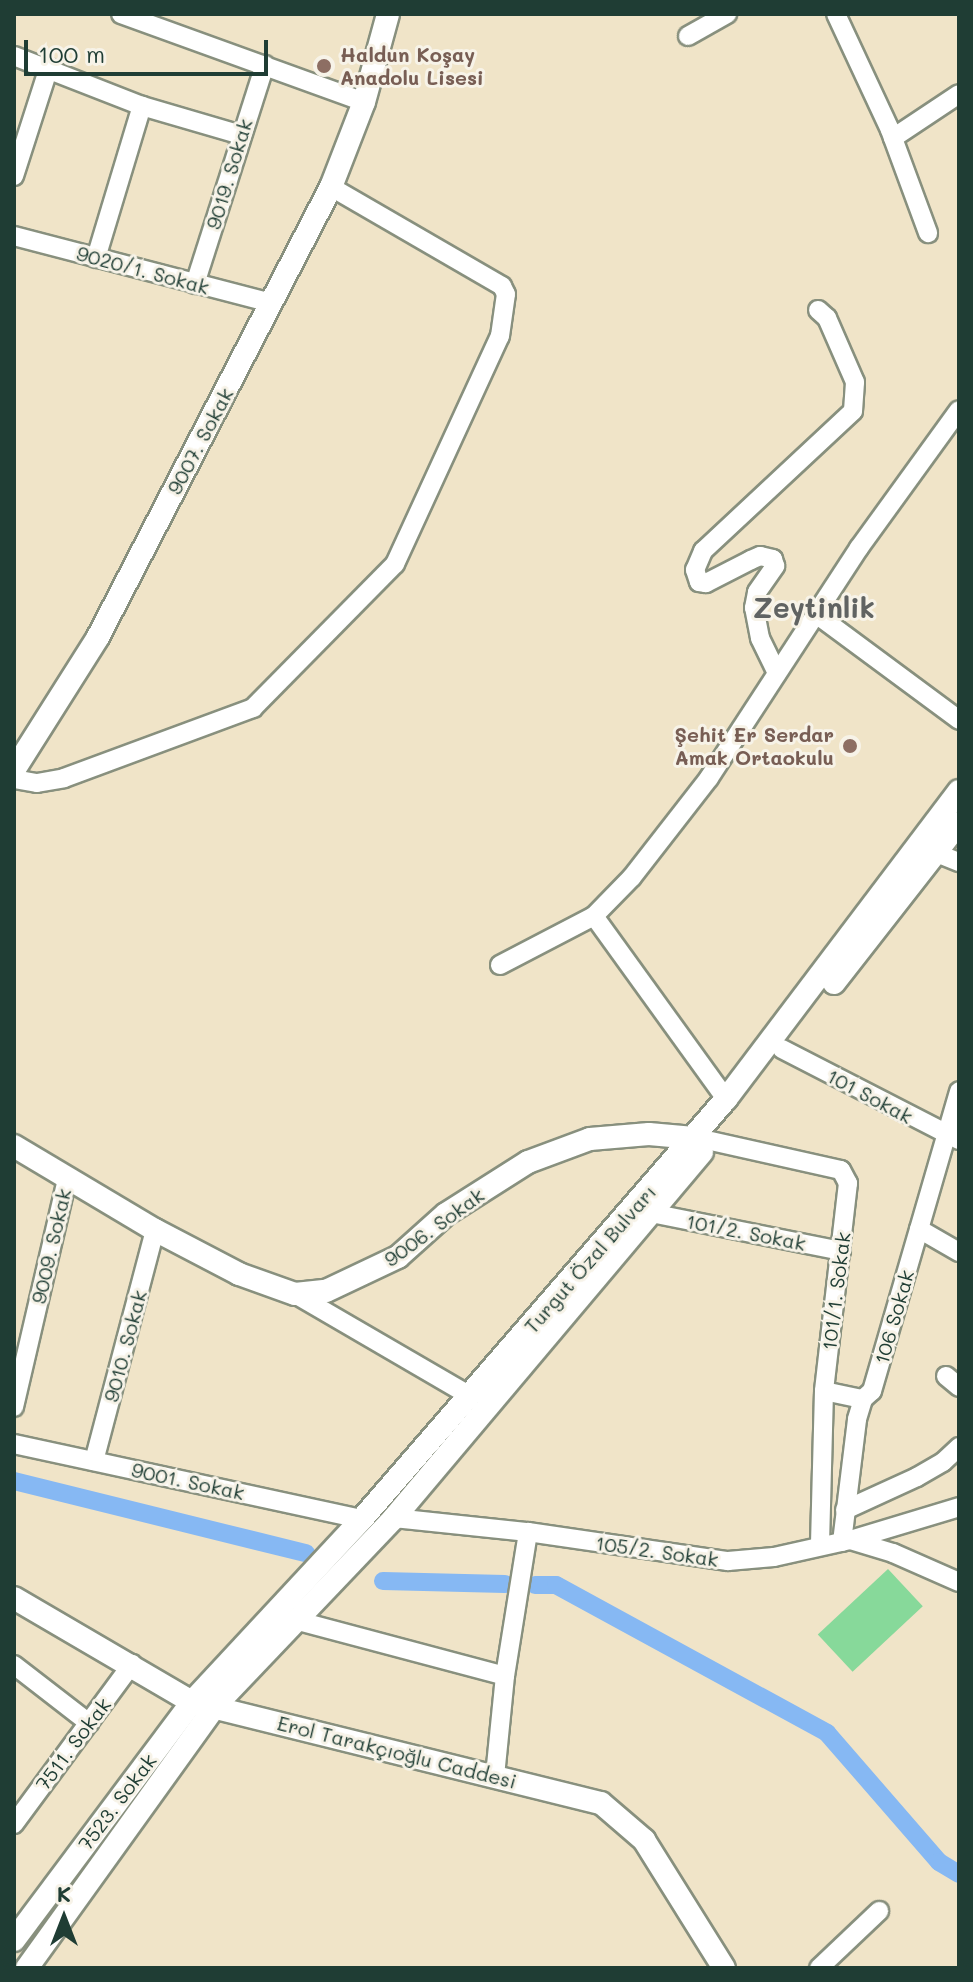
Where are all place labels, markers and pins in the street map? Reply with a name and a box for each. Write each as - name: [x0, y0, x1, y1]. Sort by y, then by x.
- place label: Haldun Koşay Anadolu Lisesi: [340, 42, 484, 89]
- marker: Haldun Koşay Anadolu Lisesi: [315, 57, 333, 75]
- place label: Şehit Er Serdar Amak Ortaokulu: [674, 722, 834, 769]
- marker: Şehit Er Serdar Amak Ortaokulu: [841, 737, 859, 755]

